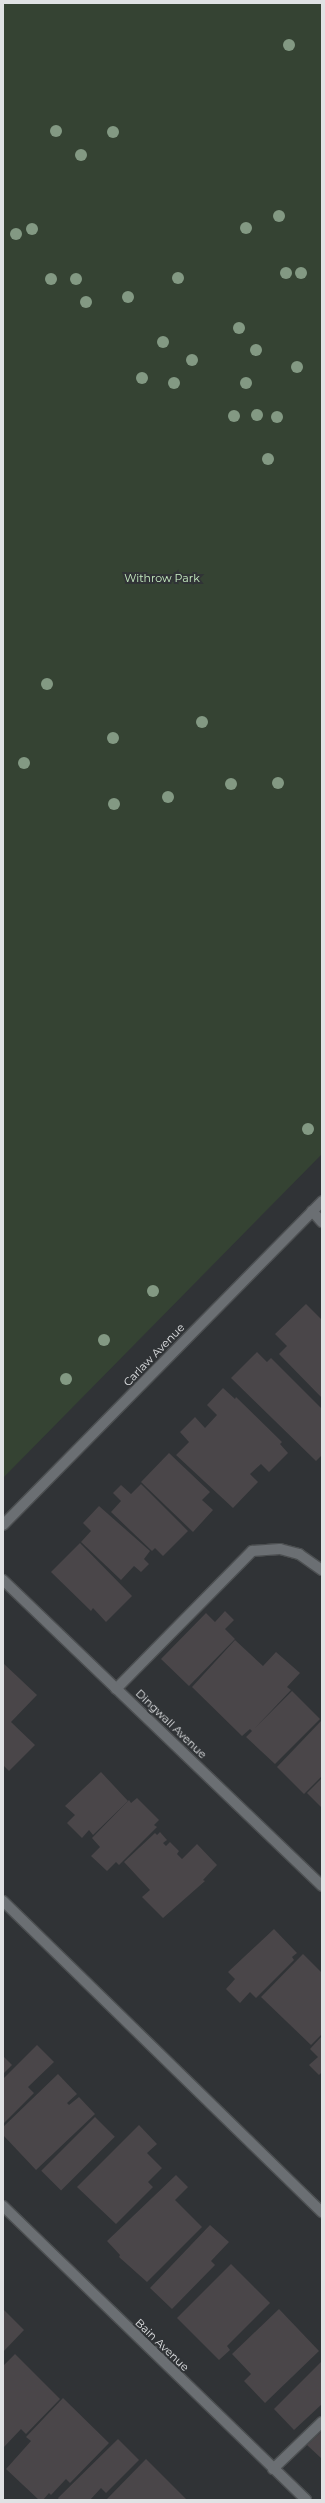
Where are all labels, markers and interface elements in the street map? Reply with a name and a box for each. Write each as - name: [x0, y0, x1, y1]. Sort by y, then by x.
- park label: Withrow Park: [124, 571, 200, 585]
- street label: Carlaw Avenue: [121, 1321, 187, 1389]
- street label: Dingwall Avenue: [133, 1687, 209, 1761]
- street label: Bain Avenue: [132, 2316, 192, 2374]

